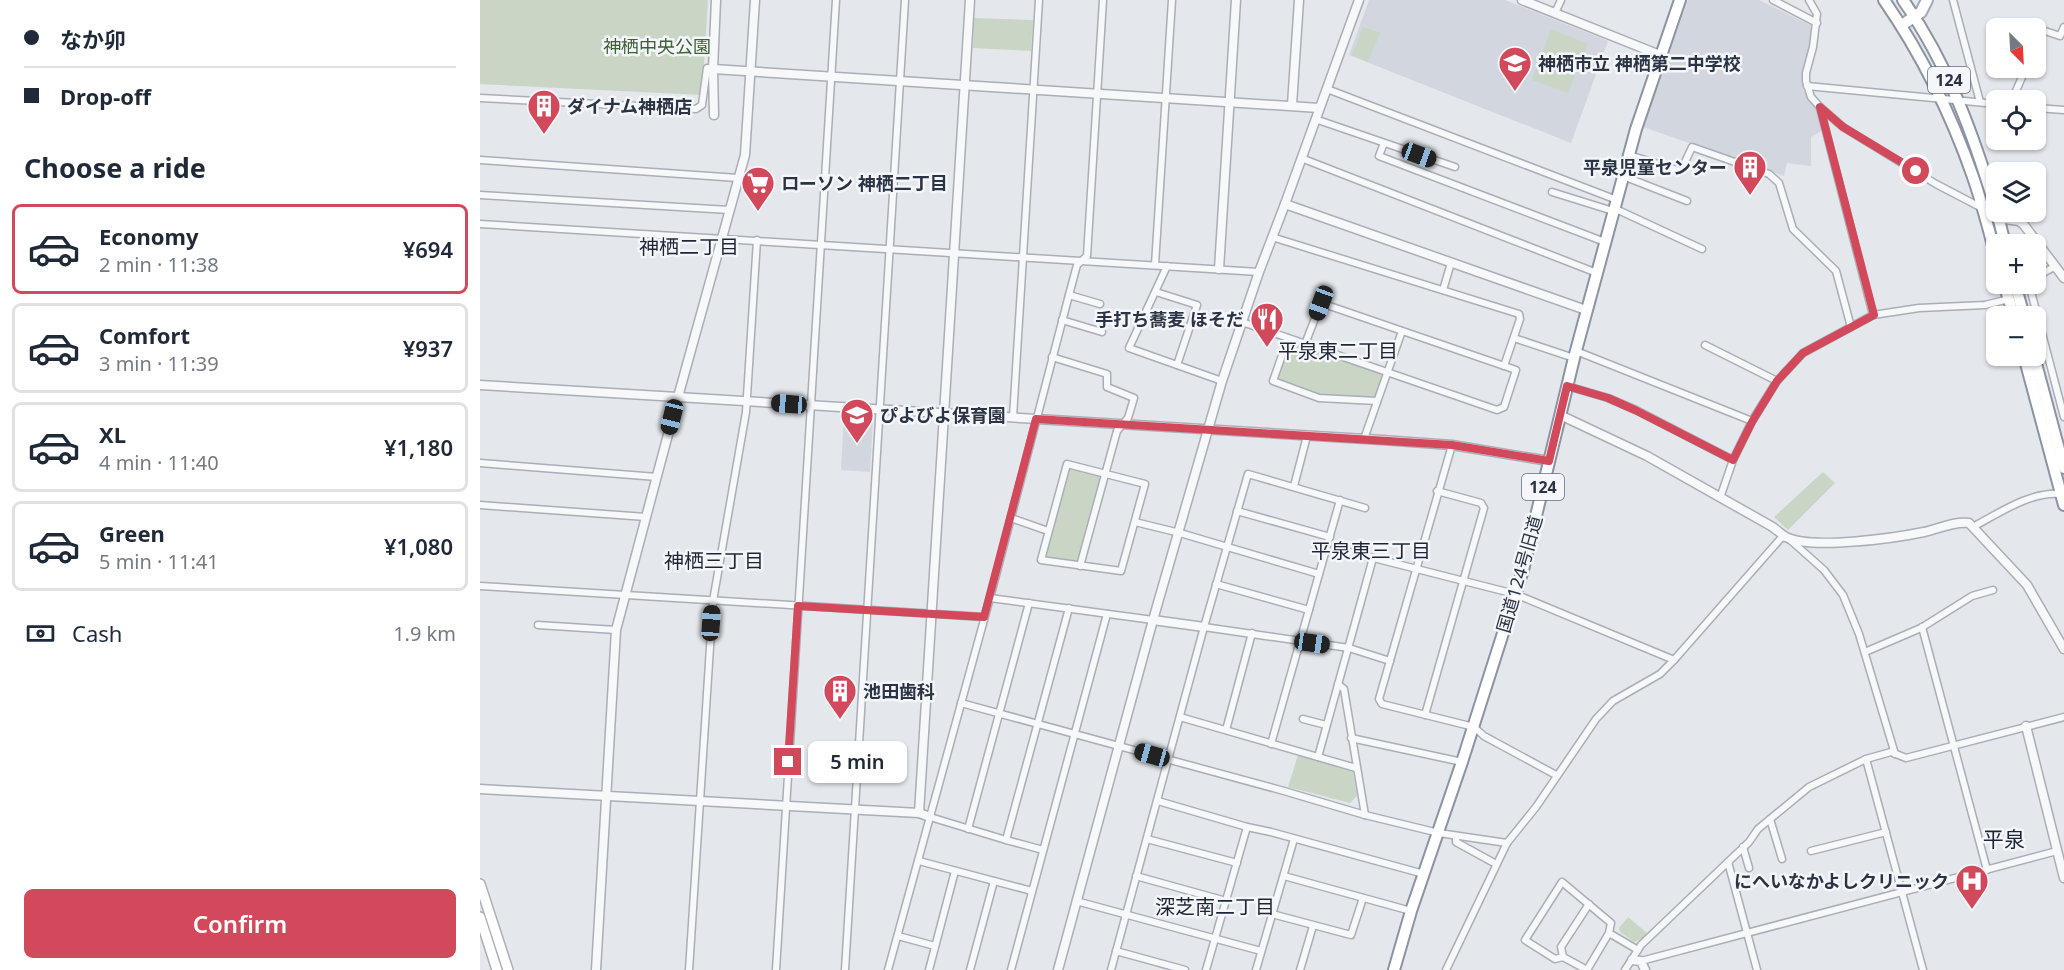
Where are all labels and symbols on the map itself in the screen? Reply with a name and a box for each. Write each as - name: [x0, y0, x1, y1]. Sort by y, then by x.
- north arrow: [1986, 18, 2046, 78]
- park label: 神栖中央公園: [603, 34, 711, 58]
- school or university icon: 神栖市立 神栖第二中学校: [1497, 45, 1533, 92]
- place label: 神栖市立 神栖第二中学校: [1538, 51, 1741, 75]
- road number: 124: [1928, 67, 1970, 93]
- building icon: ダイナム神栖店: [526, 88, 562, 135]
- place label: ダイナム神栖店: [567, 94, 692, 118]
- car: [1399, 140, 1439, 170]
- building icon: 平泉児童センター: [1732, 149, 1768, 196]
- place label: 平泉児童センター: [1583, 155, 1727, 179]
- route start: [1902, 157, 1929, 184]
- supermarket icon: ローソン 神栖二丁目: [740, 165, 776, 212]
- place label: ローソン 神栖二丁目: [781, 171, 948, 195]
- district label: 神栖二丁目: [639, 233, 739, 260]
- car: [1306, 283, 1336, 323]
- restaurant icon: 手打ち蕎麦 ほそだ: [1249, 301, 1285, 348]
- place label: 手打ち蕎麦 ほそだ: [1095, 307, 1244, 331]
- district label: 平泉東二丁目: [1278, 337, 1398, 364]
- car: [770, 394, 808, 414]
- car: [659, 397, 685, 437]
- school or university icon: ぴよびよ保育園: [839, 397, 875, 444]
- place label: ぴよびよ保育園: [880, 403, 1006, 427]
- road number: 124: [1522, 474, 1564, 500]
- street label: 国道124号旧道: [1491, 513, 1547, 635]
- district label: 平泉東三丁目: [1311, 537, 1431, 564]
- district label: 神栖三丁目: [664, 547, 764, 574]
- car: [701, 604, 721, 642]
- car: [1293, 632, 1331, 654]
- building icon: 池田歯科: [822, 673, 858, 720]
- place label: 池田歯科: [863, 679, 935, 703]
- callout: 5 min: [809, 741, 908, 783]
- car: [1132, 741, 1172, 769]
- route end: [774, 748, 801, 775]
- district label: 平泉: [1983, 825, 2025, 853]
- hospital icon: にへいなかよしクリニック: [1954, 863, 1990, 910]
- place label: にへいなかよしクリニック: [1734, 869, 1949, 893]
- district label: 深芝南二丁目: [1155, 893, 1275, 920]

